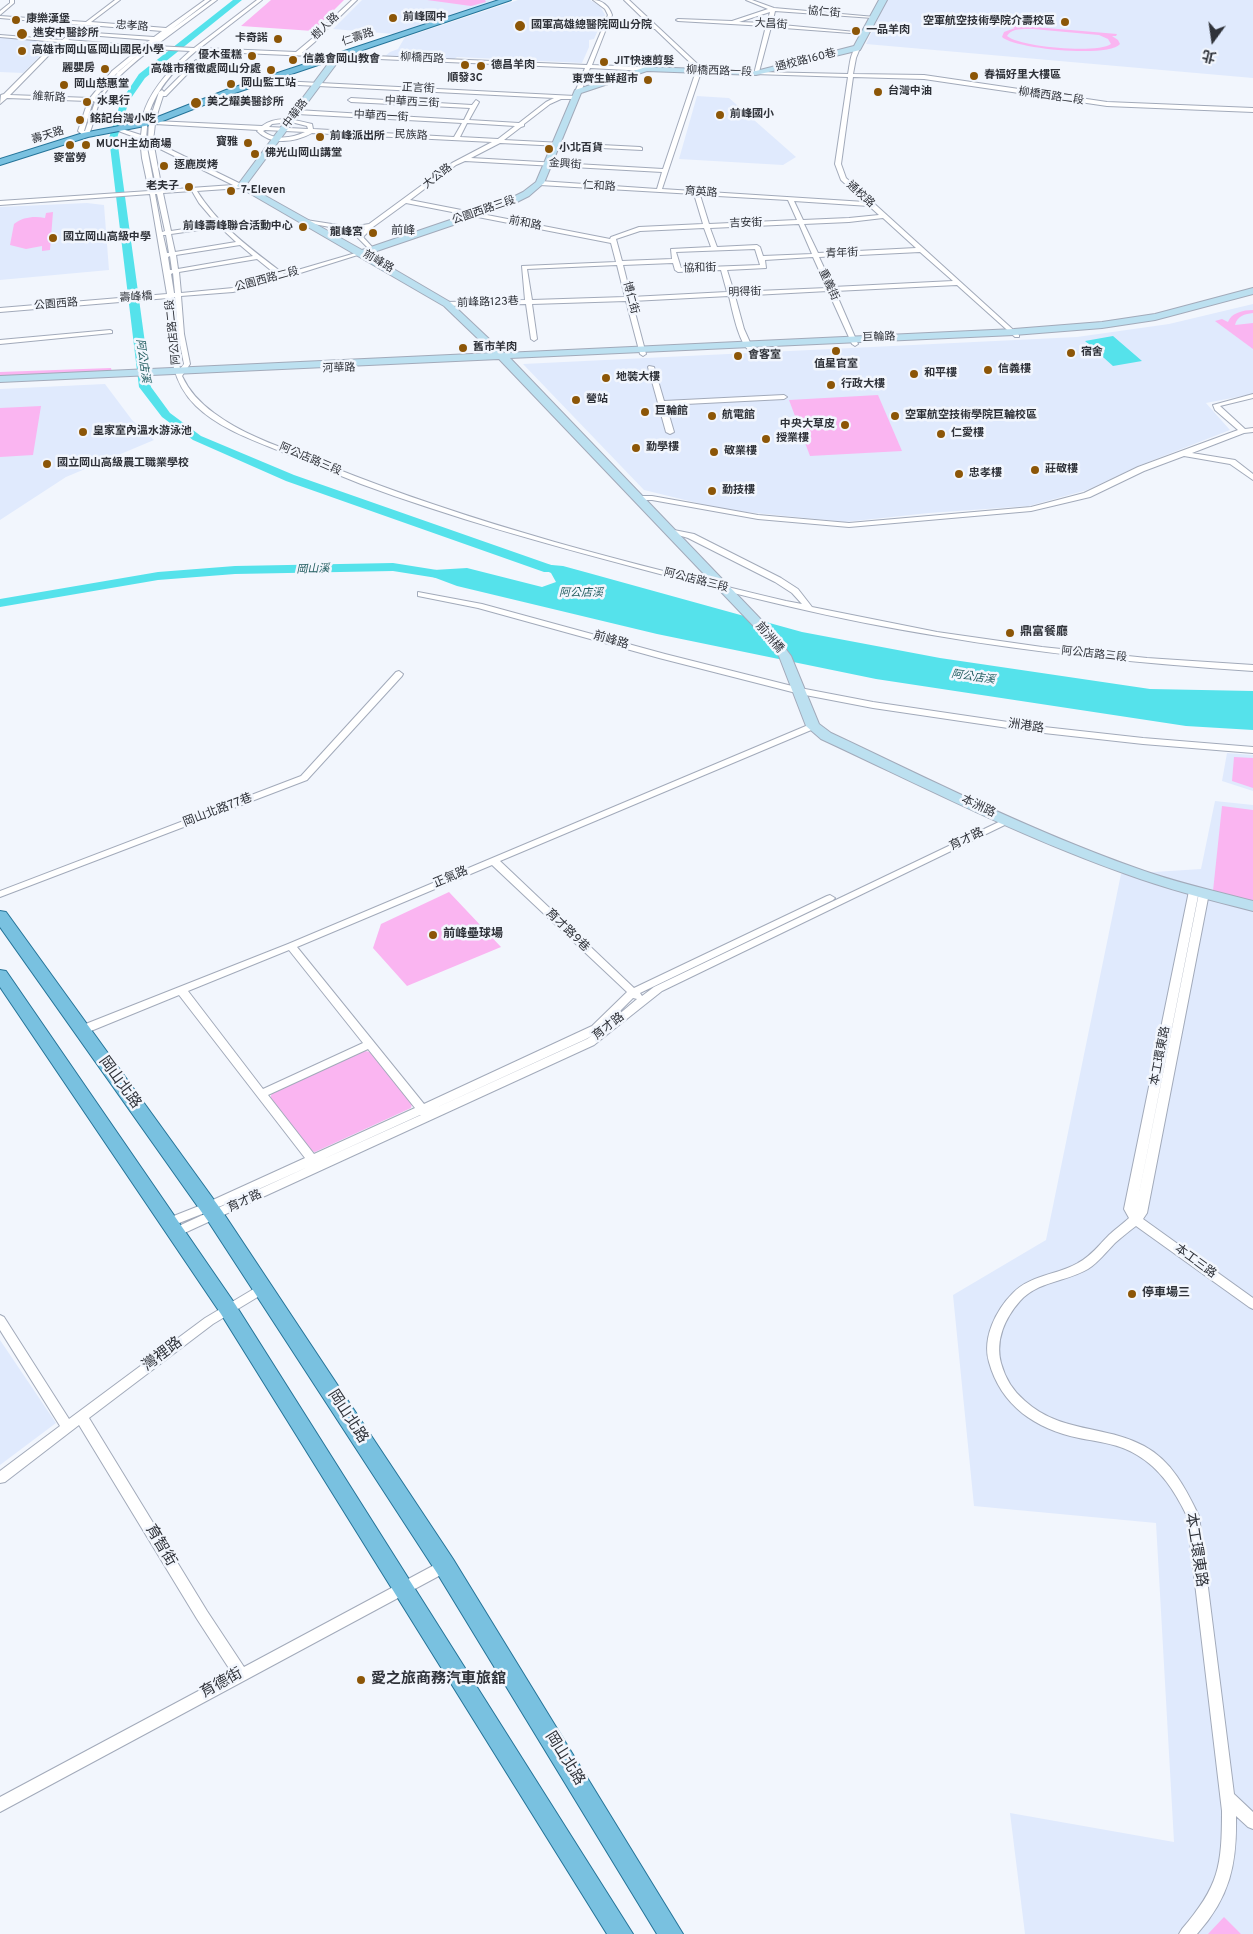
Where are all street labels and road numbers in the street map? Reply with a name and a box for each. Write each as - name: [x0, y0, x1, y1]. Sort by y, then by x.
- street label: 協仁街: [807, 5, 841, 21]
- street label: 樹人路: [310, 11, 342, 43]
- street label: 大昌街: [754, 17, 788, 33]
- street label: 忠孝路: [115, 19, 149, 35]
- street label: 仁壽路: [340, 27, 376, 49]
- street label: 通校路160巷: [774, 47, 838, 75]
- street label: 柳橋西路: [400, 51, 444, 67]
- street label: 柳橋西路一段: [686, 64, 752, 80]
- street label: 正言街: [401, 82, 435, 96]
- street label: 柳橋西路二段: [1017, 86, 1085, 108]
- street label: 維新路: [32, 91, 66, 105]
- street label: 中華西三街: [384, 95, 440, 111]
- street label: 中華路: [281, 97, 311, 131]
- street label: 中華西一街: [353, 109, 409, 125]
- street label: 壽天路: [30, 125, 66, 147]
- street label: 民族路: [394, 129, 428, 143]
- street label: 金興街: [548, 157, 582, 173]
- street label: 大公路: [421, 162, 455, 192]
- street label: 通校路: [843, 179, 877, 211]
- street label: 仁和路: [582, 180, 616, 194]
- street label: 育英路: [684, 185, 718, 201]
- street label: 公園西路三段: [451, 194, 517, 228]
- street label: 前和路: [508, 214, 542, 234]
- street label: 吉安街: [729, 217, 763, 231]
- street label: 青年街: [825, 247, 859, 261]
- street label: 前峰路: [360, 248, 396, 276]
- street label: 協和街: [683, 262, 717, 276]
- street label: 公園西路二段: [233, 265, 301, 295]
- street label: 重義街: [815, 267, 841, 303]
- street label: 博仁街: [619, 280, 641, 316]
- street label: 明得街: [728, 286, 762, 300]
- street label: 壽峰橋: [119, 290, 153, 306]
- street label: 前峰路123巷: [457, 295, 519, 311]
- street label: 公園西路: [34, 297, 78, 313]
- street label: 阿公店路二段: [164, 298, 184, 366]
- street label: 巨輪路: [862, 331, 896, 345]
- street label: 河華路: [322, 362, 356, 376]
- street label: 阿公店路三段: [277, 441, 343, 479]
- street label: 阿公店路三段: [662, 567, 730, 595]
- street label: 前洲橋: [752, 620, 786, 656]
- street label: 前峰路: [592, 629, 630, 653]
- street label: 阿公店路三段: [1060, 645, 1128, 665]
- street label: 洲港路: [1007, 717, 1045, 737]
- street label: 岡山北路77巷: [181, 791, 255, 831]
- street label: 本洲路: [959, 793, 997, 821]
- street label: 育才路: [948, 826, 986, 854]
- street label: 正氣路: [432, 864, 470, 892]
- street label: 育才路9巷: [542, 907, 592, 955]
- street label: 育才路: [590, 1010, 628, 1044]
- street label: 本工環東路: [1148, 1025, 1174, 1087]
- street label: 岡山北路: [94, 1053, 144, 1113]
- street label: 育才路: [226, 1188, 264, 1216]
- street label: 本工三路: [1171, 1242, 1219, 1282]
- street label: 灣裡路: [140, 1334, 186, 1376]
- street label: 岡山北路: [323, 1387, 371, 1447]
- street label: 本工環東路: [1180, 1512, 1210, 1588]
- street label: 育智街: [141, 1522, 179, 1570]
- street label: 育德街: [198, 1665, 246, 1703]
- street label: 岡山北路: [540, 1729, 588, 1789]

